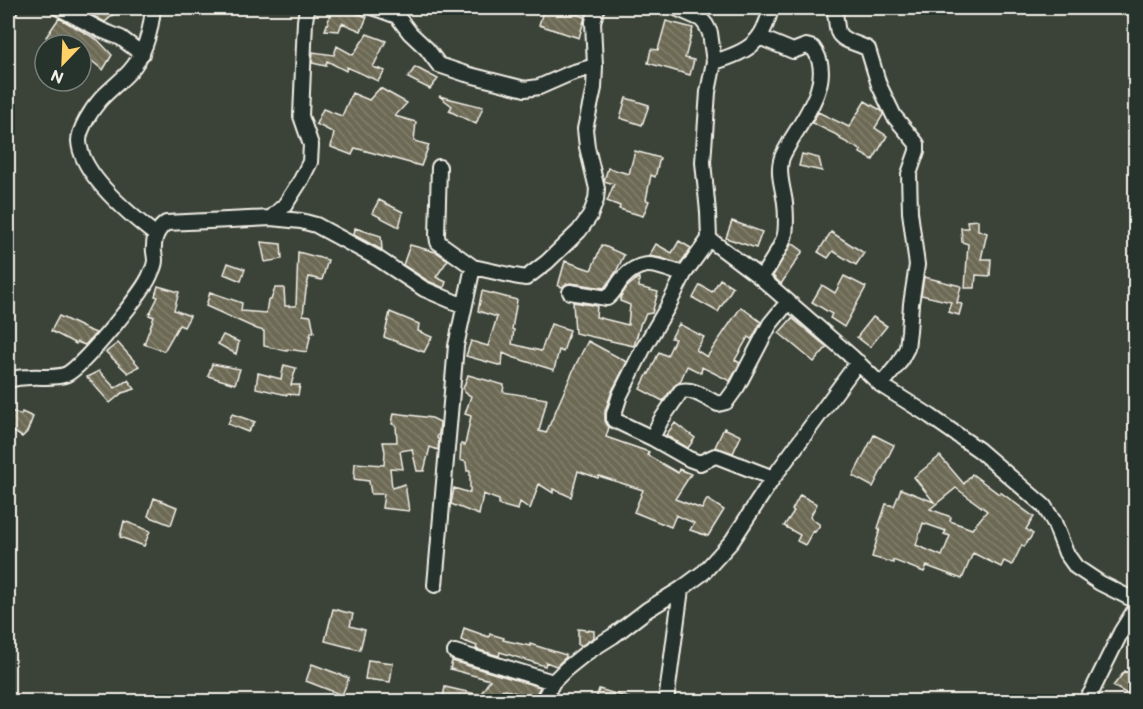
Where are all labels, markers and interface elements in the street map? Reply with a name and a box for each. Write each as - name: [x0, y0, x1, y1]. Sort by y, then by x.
- north arrow: [33, 33, 93, 93]
- text: N: [48, 64, 67, 87]

